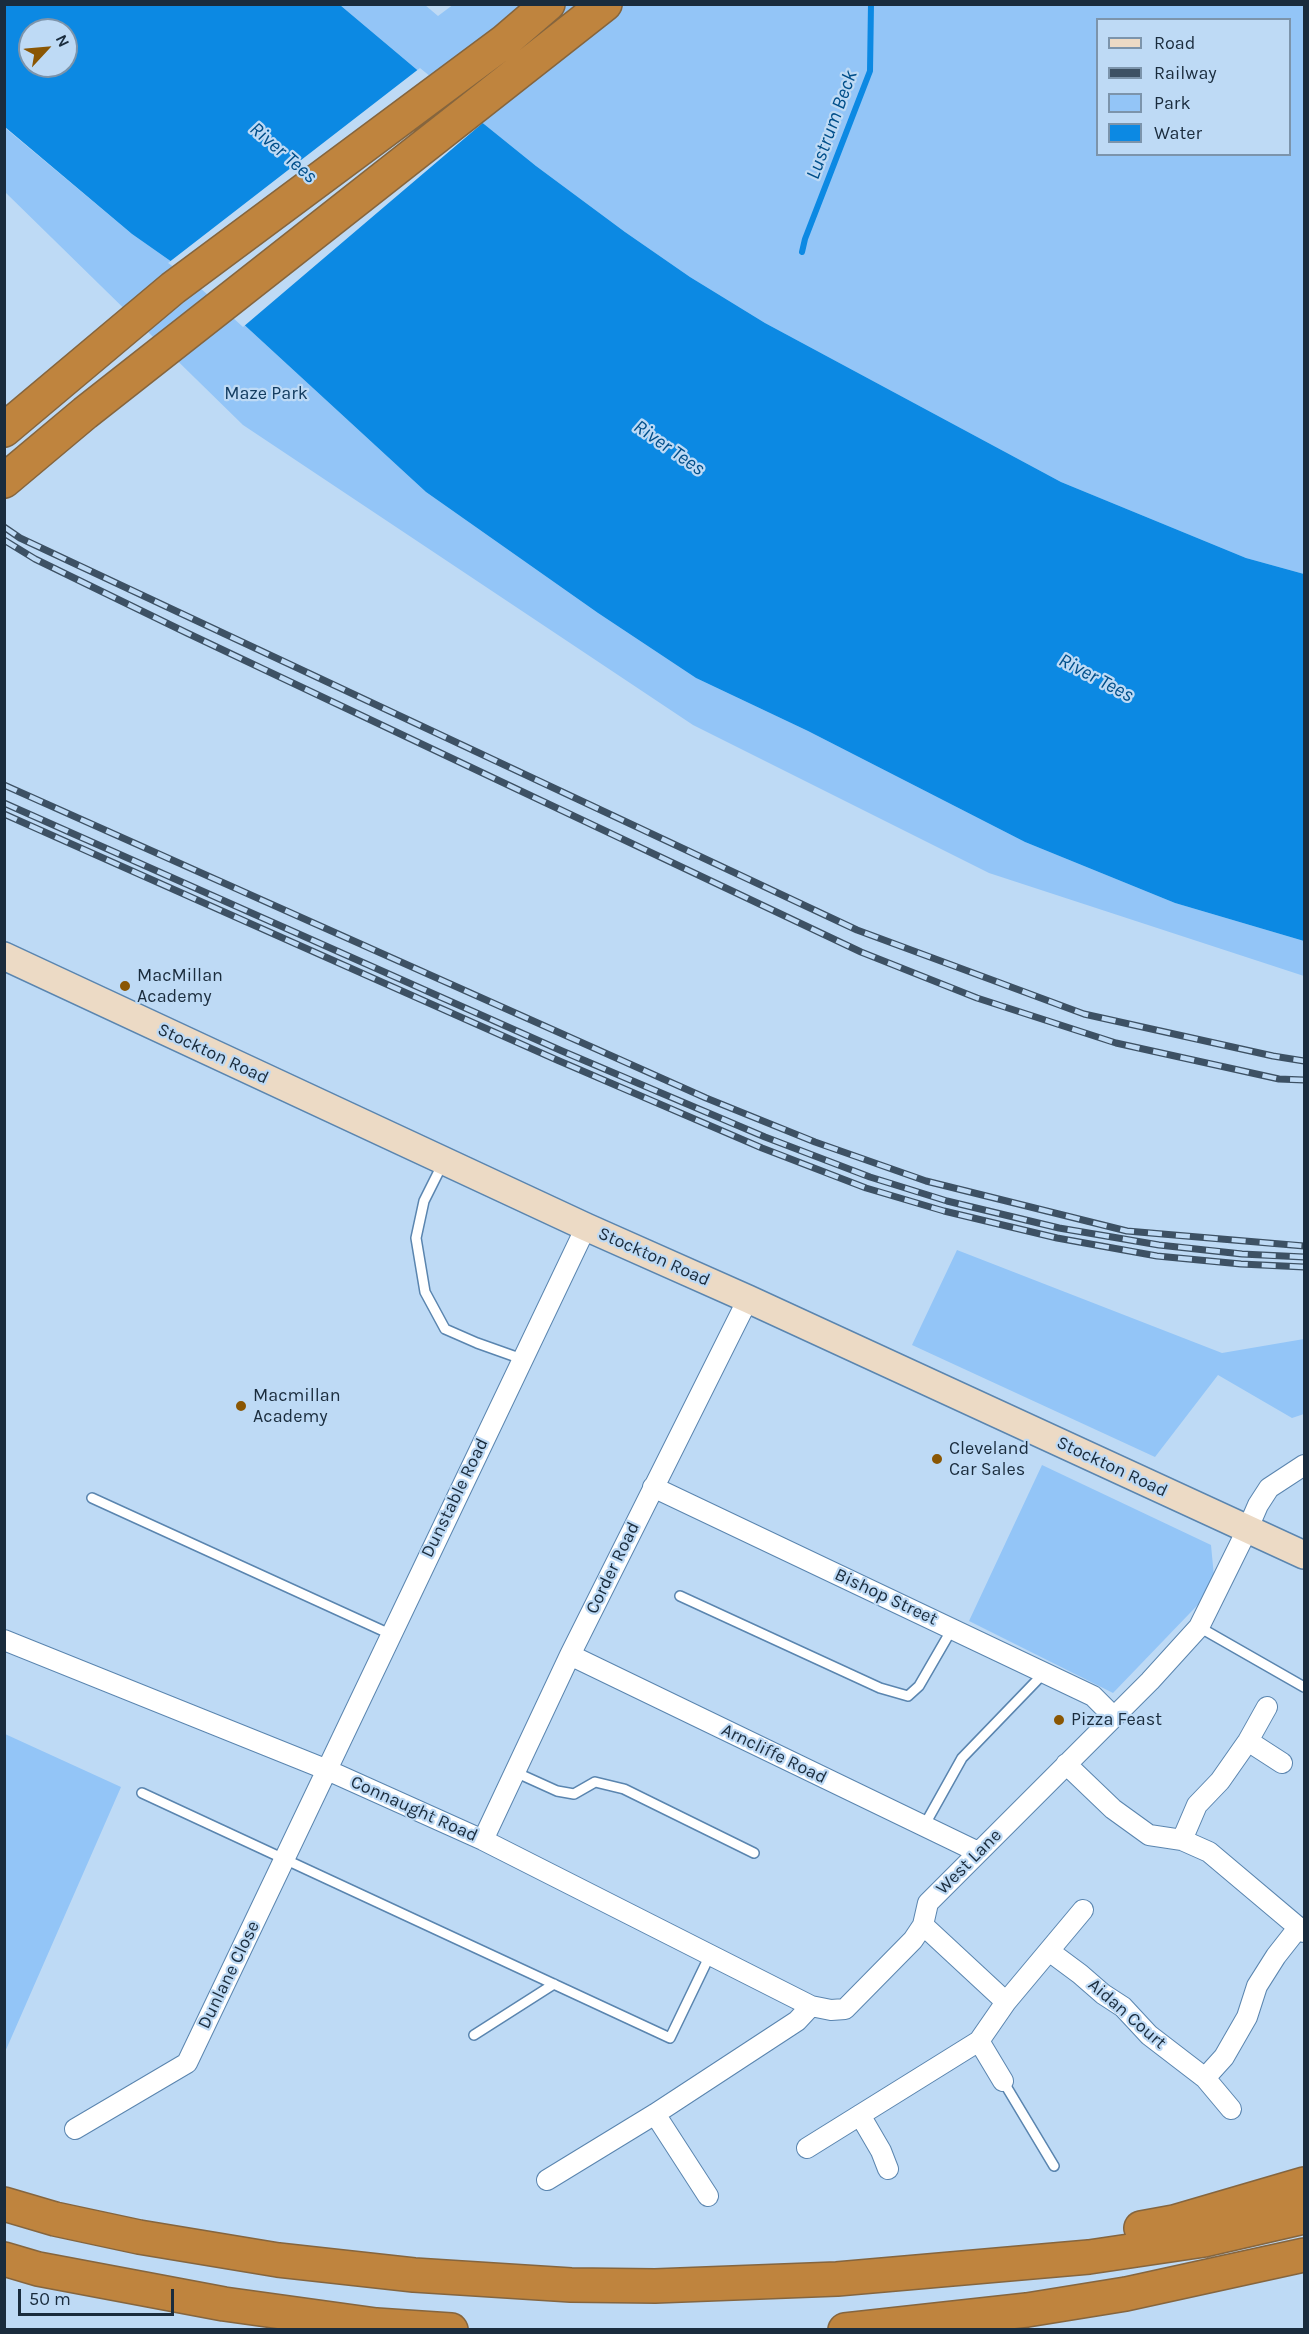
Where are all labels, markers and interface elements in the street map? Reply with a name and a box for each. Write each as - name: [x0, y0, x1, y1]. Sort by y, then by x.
- north arrow: [18, 18, 78, 78]
- legend: [1096, 18, 1291, 156]
- text: N: [52, 31, 74, 50]
- text: Road: [1154, 32, 1195, 54]
- text: Railway: [1154, 62, 1217, 84]
- water label: Lustrum Beck: [801, 67, 863, 183]
- text: Park: [1154, 92, 1191, 114]
- water label: River Tees: [244, 117, 322, 189]
- text: Water: [1154, 122, 1202, 144]
- park label: Maze Park: [224, 383, 308, 405]
- water label: River Tees: [629, 415, 709, 481]
- water label: River Tees: [1054, 648, 1138, 708]
- place label: MacMillan Academy: [137, 965, 223, 1008]
- marker: MacMillan Academy: [118, 979, 132, 993]
- street label: Stockton Road: [154, 1019, 272, 1089]
- street label: Stockton Road: [595, 1223, 713, 1291]
- place label: Macmillan Academy: [253, 1385, 340, 1428]
- marker: Macmillan Academy: [234, 1399, 248, 1413]
- street label: Stockton Road: [1053, 1432, 1171, 1502]
- street label: Dunstable Road: [417, 1435, 493, 1561]
- place label: Cleveland Car Sales: [949, 1438, 1029, 1480]
- marker: Cleveland Car Sales: [930, 1452, 944, 1466]
- street label: Corder Road: [581, 1519, 645, 1617]
- street label: Bishop Street: [831, 1564, 941, 1630]
- place label: Pizza Feast: [1071, 1709, 1162, 1731]
- marker: Pizza Feast: [1052, 1713, 1066, 1727]
- street label: Arncliffe Road: [718, 1719, 830, 1789]
- street label: Connaught Road: [347, 1771, 481, 1847]
- street label: West Lane: [932, 1825, 1006, 1899]
- street label: Dunlane Close: [194, 1917, 264, 2033]
- street label: Aidan Court: [1084, 1974, 1170, 2054]
- scale bar: [21, 2277, 177, 2315]
- text: 50 m: [29, 2288, 71, 2310]

